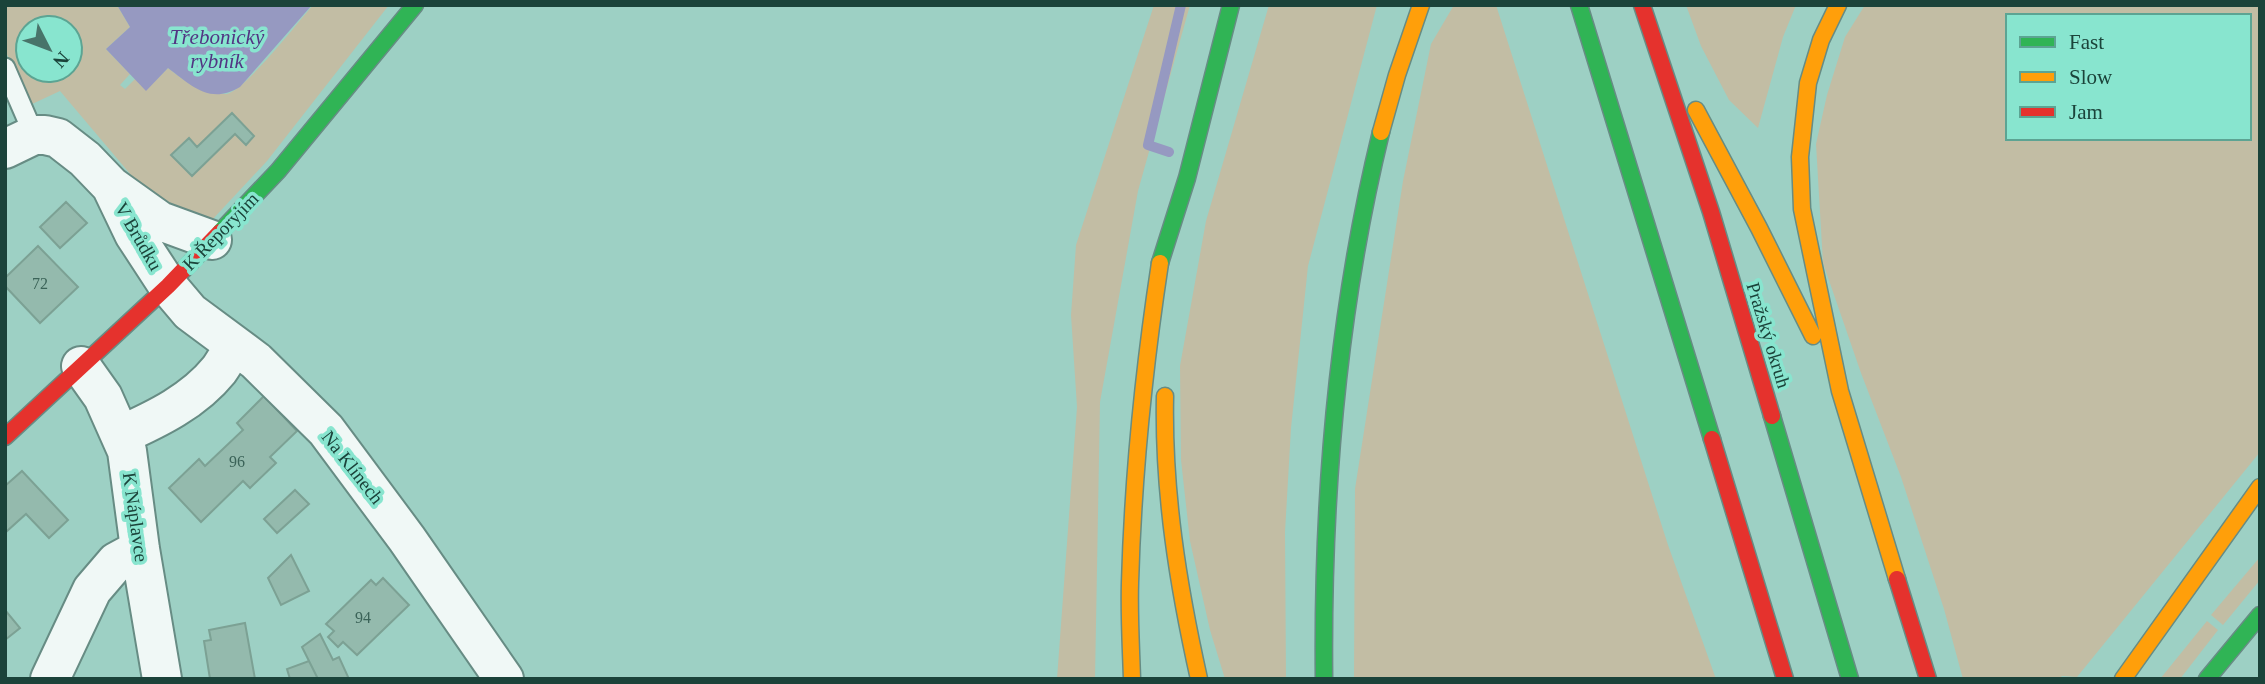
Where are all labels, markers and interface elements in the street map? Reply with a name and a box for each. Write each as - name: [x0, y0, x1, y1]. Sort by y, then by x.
- north arrow: [14, 14, 84, 84]
- legend: [2006, 14, 2251, 140]
- water label: Třebonický rybník: [170, 25, 265, 73]
- text: Fast: [2069, 30, 2104, 54]
- text: N: [49, 48, 74, 72]
- text: Slow: [2069, 65, 2113, 89]
- text: Jam: [2069, 100, 2103, 124]
- street label: K Řeporyjím: [178, 188, 263, 275]
- street label: V Brůdku: [111, 198, 167, 274]
- house number: 72: [32, 275, 48, 292]
- street label: Pražský okruh: [1743, 280, 1795, 391]
- street label: Na Klínech: [318, 427, 388, 508]
- house number: 96: [229, 453, 245, 470]
- street label: K Náplavce: [119, 471, 152, 563]
- house number: 94: [355, 609, 371, 626]

